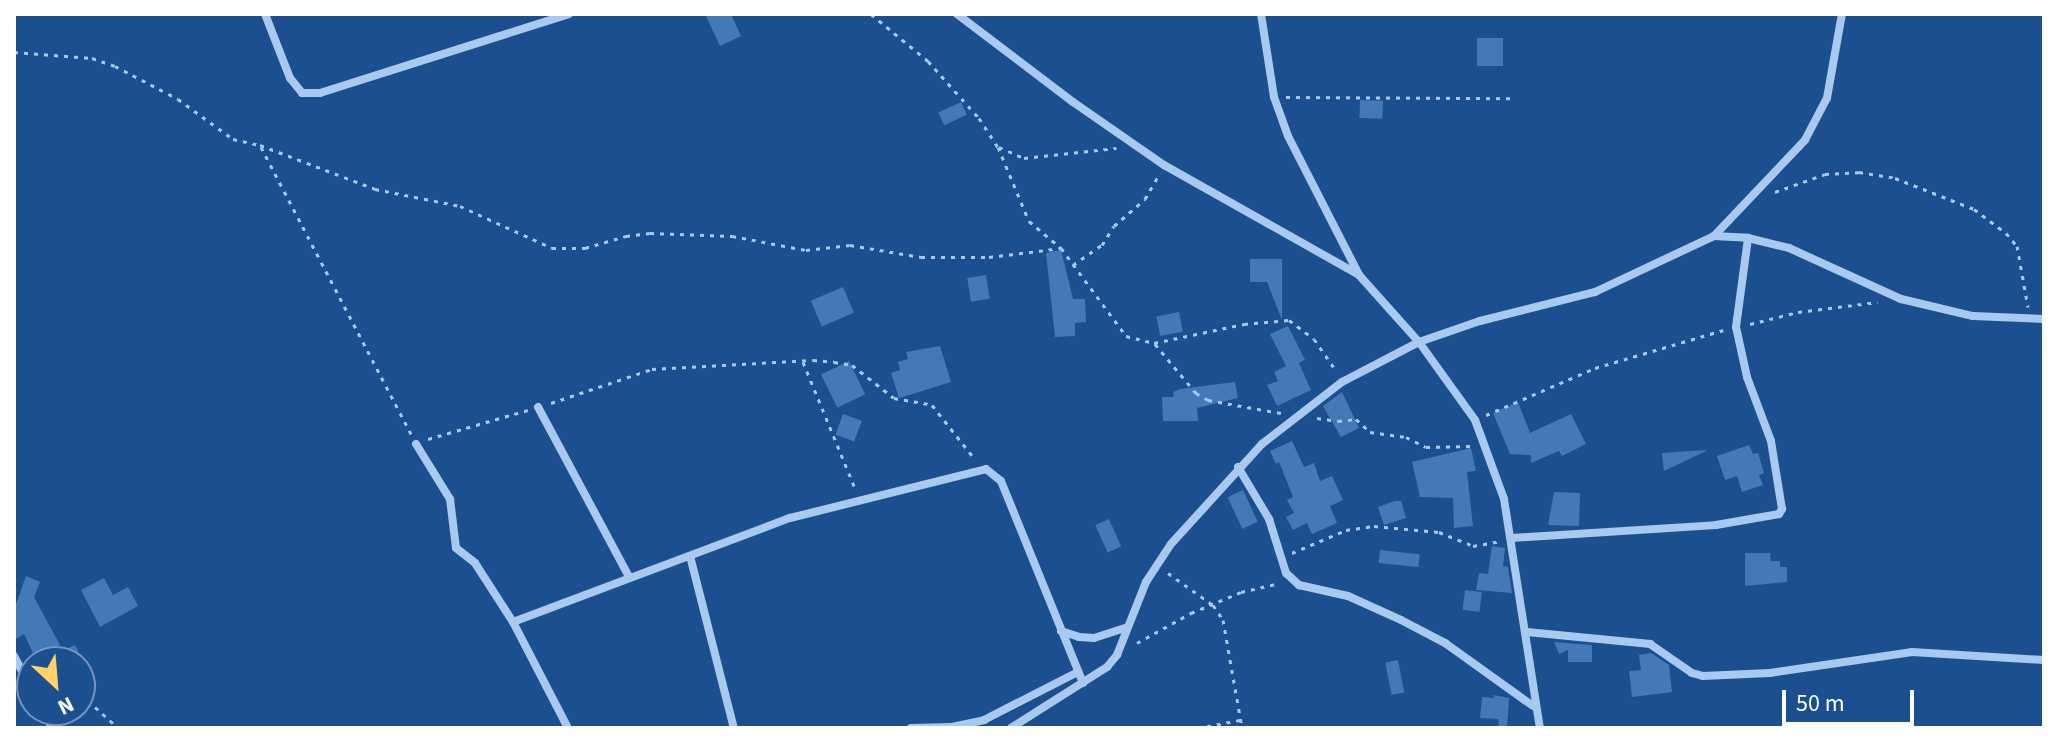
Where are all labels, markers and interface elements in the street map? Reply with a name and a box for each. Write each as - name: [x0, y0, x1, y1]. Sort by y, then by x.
- north arrow: [16, 646, 96, 726]
- scale bar: [1786, 674, 1918, 724]
- text: 50 m: [1796, 686, 1845, 721]
- text: N: [52, 688, 79, 723]

